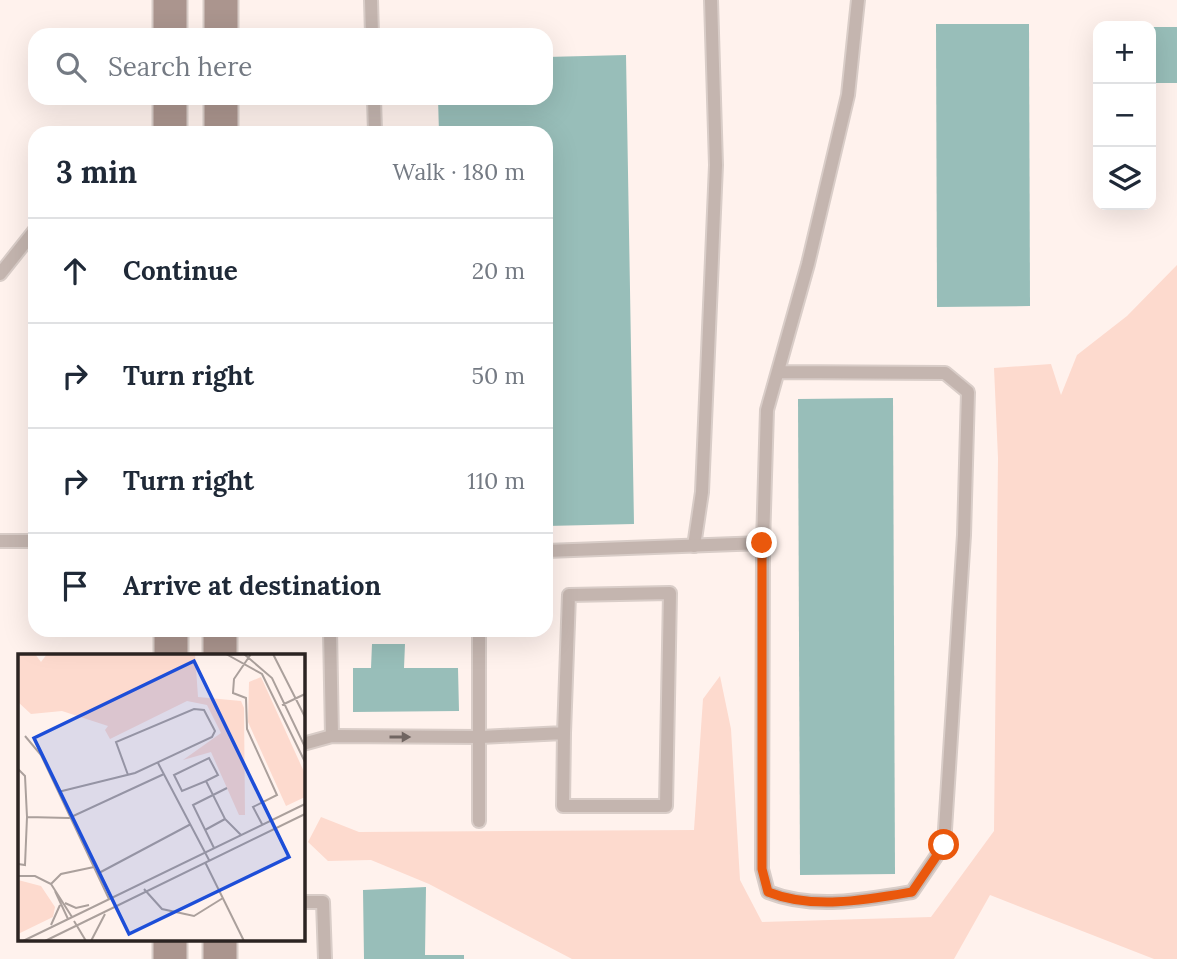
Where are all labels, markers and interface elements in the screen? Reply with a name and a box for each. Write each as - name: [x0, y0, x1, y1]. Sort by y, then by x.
- map controls: [1093, 21, 1156, 210]
- button: +: [1093, 21, 1156, 84]
- search box: [28, 28, 553, 105]
- icon: search: [52, 48, 90, 86]
- text: Search here: [108, 50, 252, 83]
- button: −: [1093, 84, 1156, 147]
- button: layers: [1093, 147, 1156, 210]
- text: 3 min: [56, 153, 137, 191]
- text: Walk · 180 m: [392, 157, 525, 186]
- icon: ahead: [56, 252, 94, 290]
- text: Continue: [123, 254, 238, 287]
- text: 20 m: [472, 256, 525, 285]
- icon: right: [56, 357, 94, 395]
- text: Turn right: [123, 359, 254, 392]
- text: 50 m: [472, 361, 525, 390]
- icon: right: [56, 462, 94, 500]
- text: Turn right: [123, 464, 254, 497]
- text: 110 m: [467, 466, 525, 495]
- route end: [746, 527, 777, 558]
- icon: arrive: [56, 567, 94, 605]
- text: Arrive at destination: [123, 569, 381, 602]
- inset map: [18, 654, 304, 942]
- one-way arrow: [389, 731, 411, 743]
- route start: [928, 829, 959, 860]

